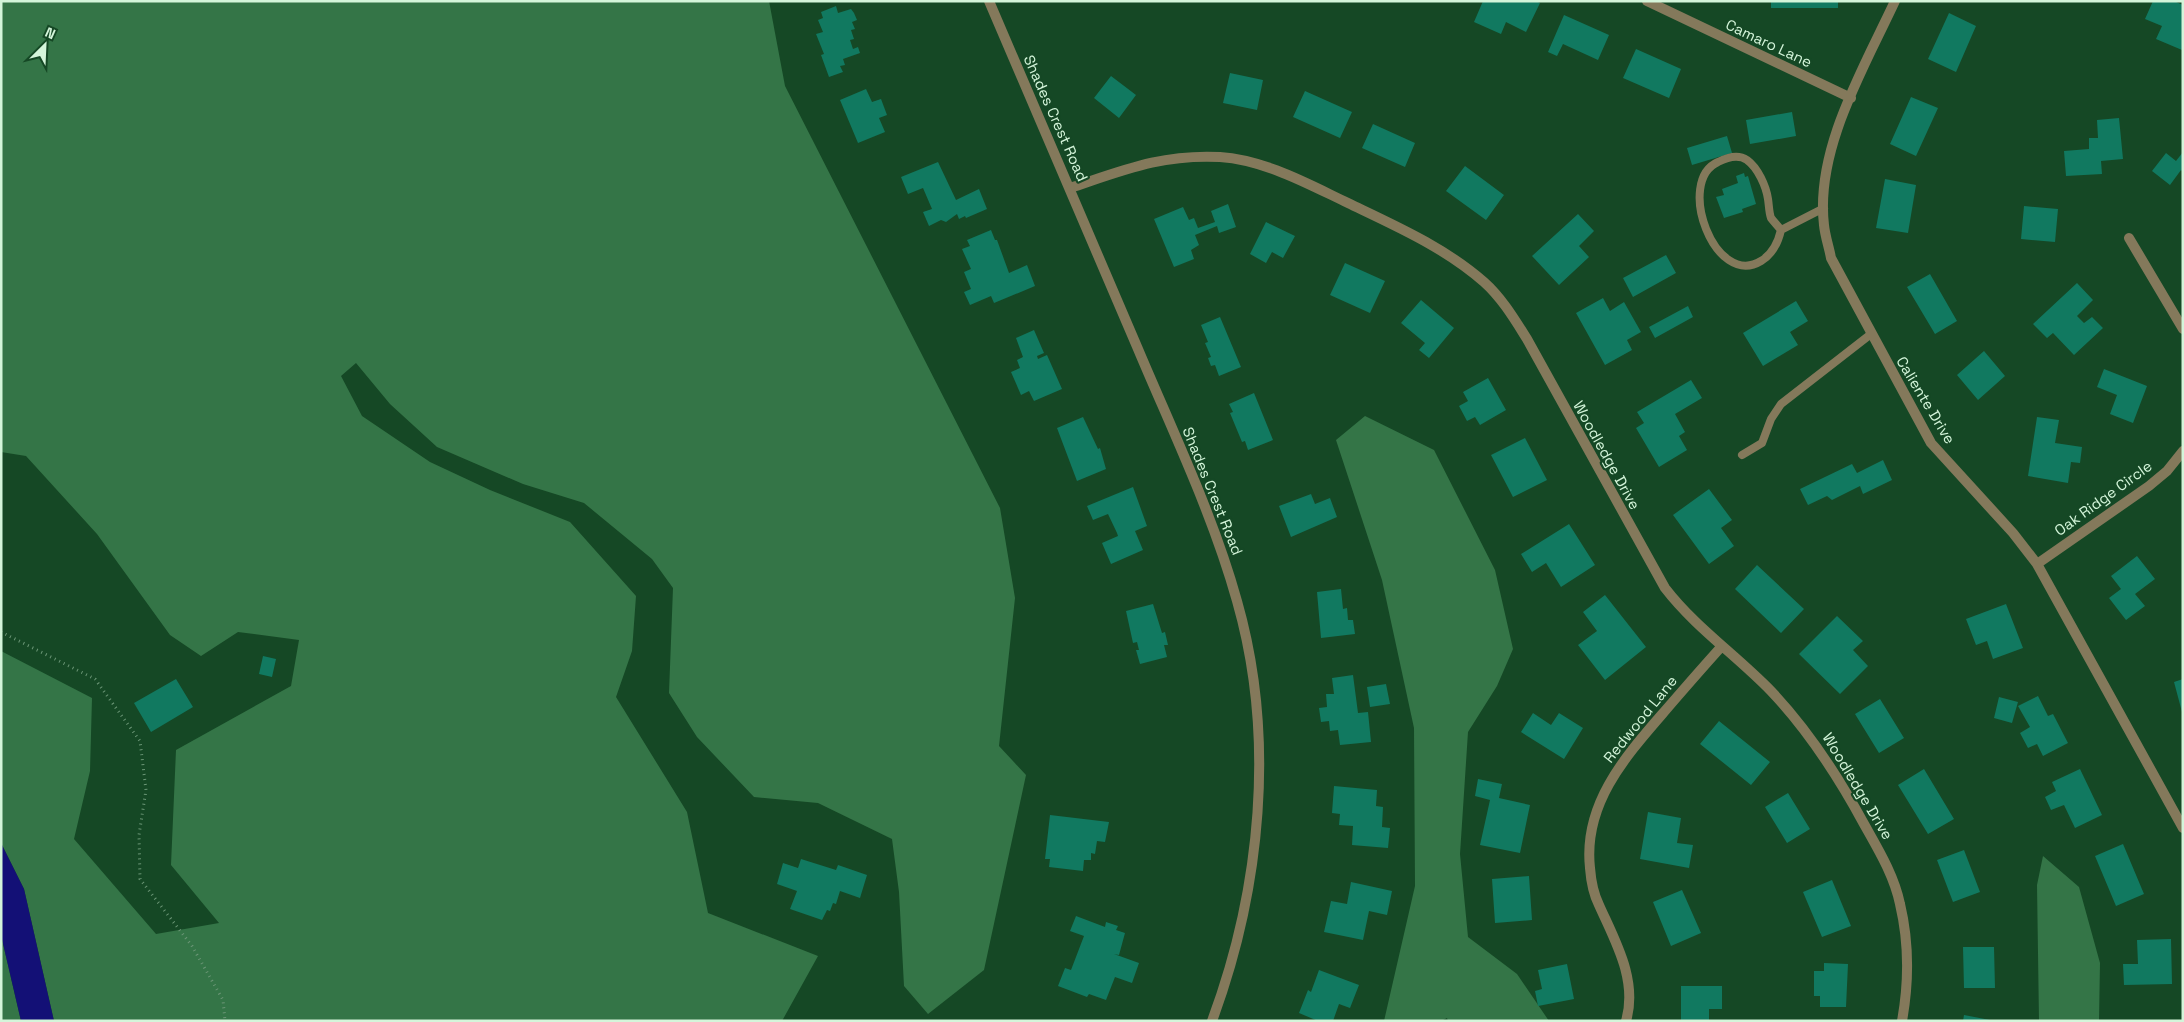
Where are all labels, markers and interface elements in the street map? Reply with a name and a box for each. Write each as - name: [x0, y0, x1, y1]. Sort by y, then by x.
- street label: Camaro Lane: [1723, 15, 1815, 71]
- north arrow: [20, 20, 70, 70]
- text: N: [42, 23, 58, 43]
- street label: Shades Crest Road: [1020, 52, 1092, 184]
- street label: Caliente Drive: [1892, 353, 1960, 447]
- street label: Woodledge Drive: [1569, 397, 1645, 513]
- street label: Shades Crest Road: [1179, 424, 1247, 558]
- street label: Oak Ridge Circle: [2051, 456, 2156, 540]
- street label: Redwood Lane: [1599, 671, 1681, 766]
- street label: Woodledge Drive: [1819, 729, 1898, 843]

